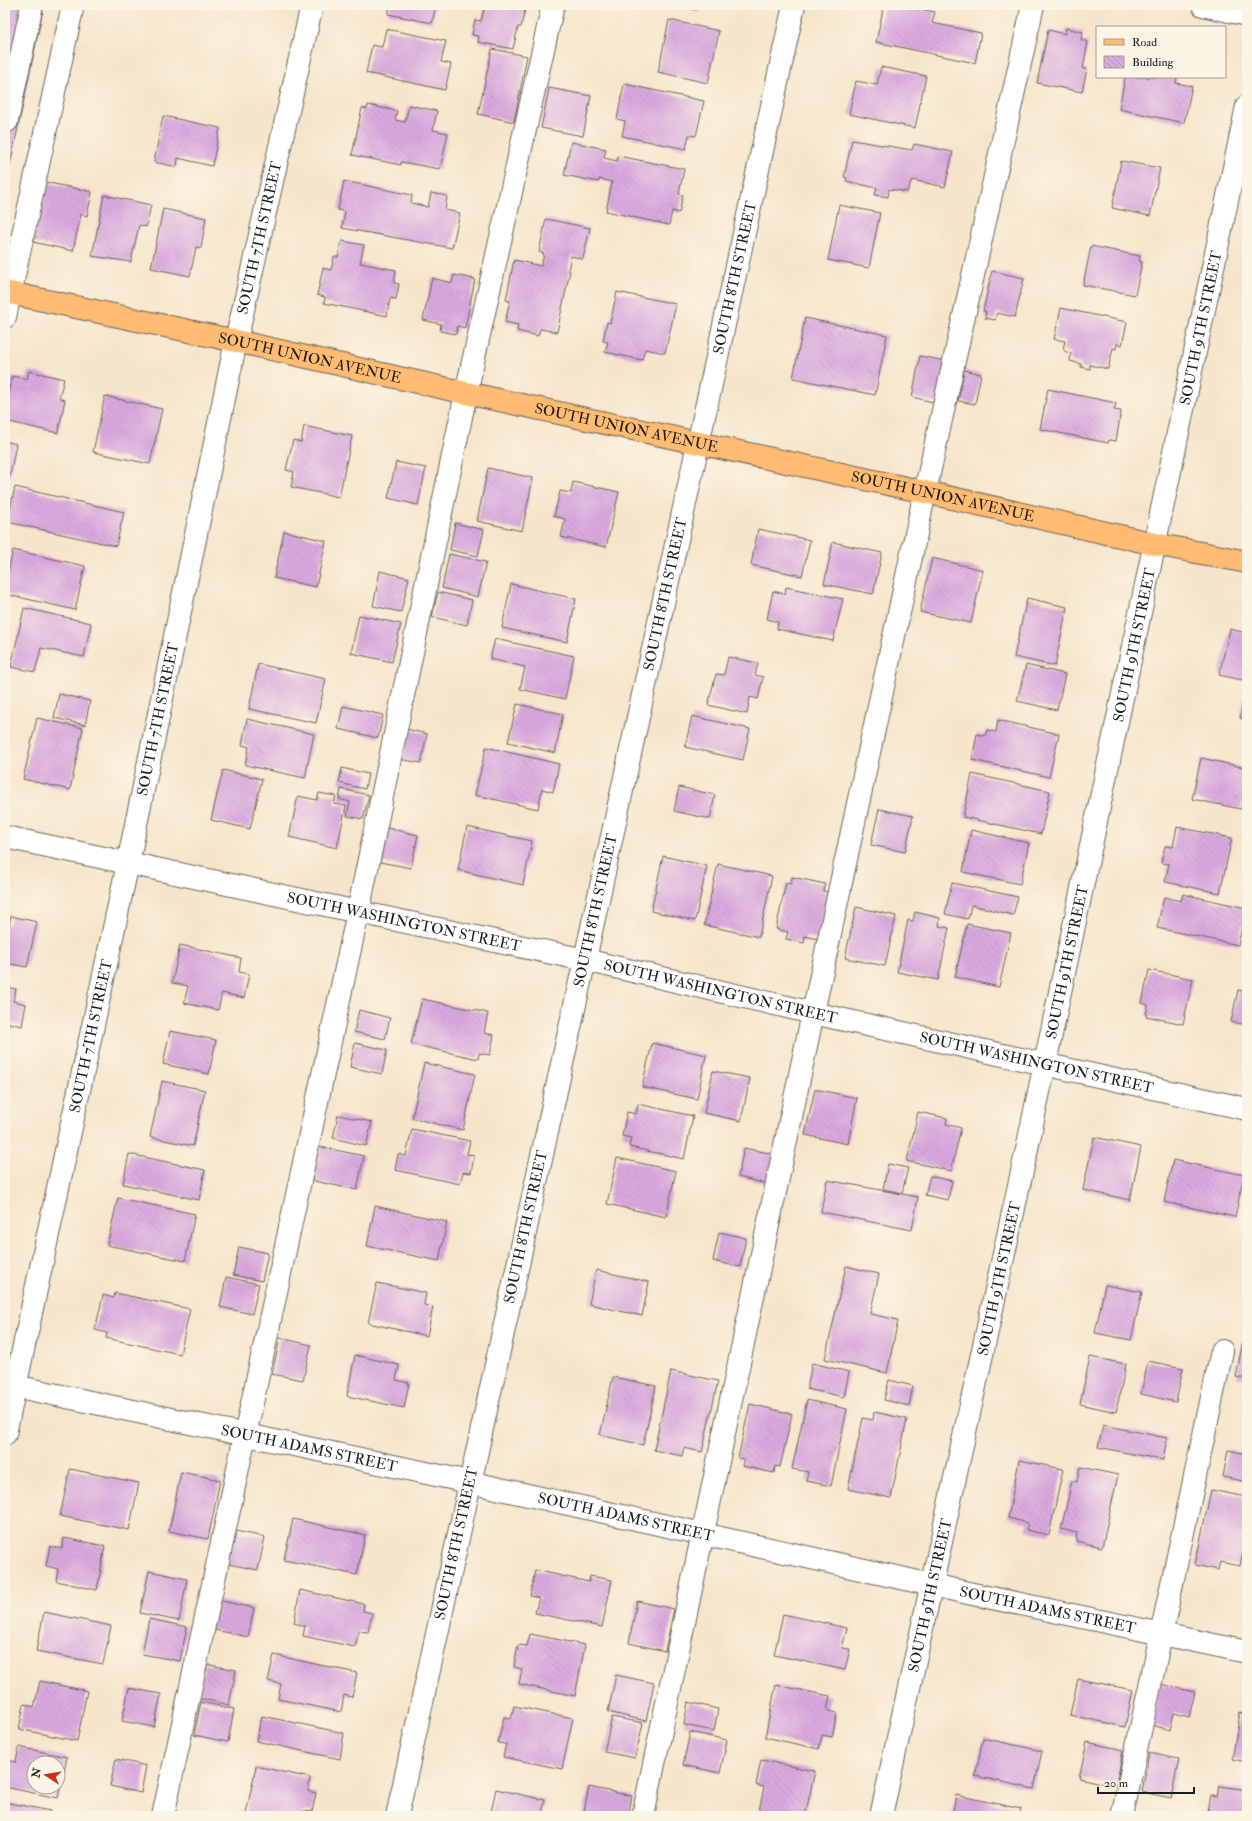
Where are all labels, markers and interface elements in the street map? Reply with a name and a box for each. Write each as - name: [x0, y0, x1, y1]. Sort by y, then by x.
- legend: [1096, 26, 1226, 78]
- text: Road: [1132, 35, 1157, 50]
- text: Building: [1132, 55, 1175, 70]
- street label: SOUTH 7TH STREET: [233, 160, 286, 316]
- street label: SOUTH 8TH STREET: [709, 199, 761, 356]
- street label: SOUTH 9TH STREET: [1175, 249, 1226, 407]
- street label: SOUTH UNION AVENUE: [217, 328, 403, 388]
- street label: SOUTH UNION AVENUE: [533, 399, 720, 457]
- street label: SOUTH UNION AVENUE: [850, 467, 1037, 526]
- street label: SOUTH 8TH STREET: [639, 516, 691, 672]
- street label: SOUTH 9TH STREET: [1109, 566, 1160, 724]
- street label: SOUTH 7TH STREET: [133, 641, 183, 798]
- street label: SOUTH 8TH STREET: [569, 832, 621, 989]
- street label: SOUTH 9TH STREET: [1041, 883, 1093, 1041]
- street label: SOUTH WASHINGTON STREET: [285, 888, 523, 956]
- street label: SOUTH WASHINGTON STREET: [602, 955, 839, 1028]
- street label: SOUTH 7TH STREET: [65, 958, 116, 1114]
- street label: SOUTH WASHINGTON STREET: [918, 1027, 1155, 1098]
- street label: SOUTH 8TH STREET: [499, 1148, 551, 1305]
- street label: SOUTH 9TH STREET: [973, 1200, 1025, 1357]
- street label: SOUTH ADAMS STREET: [219, 1420, 399, 1476]
- street label: SOUTH 8TH STREET: [430, 1465, 482, 1622]
- street label: SOUTH ADAMS STREET: [536, 1488, 716, 1546]
- street label: SOUTH 9TH STREET: [904, 1517, 956, 1674]
- street label: SOUTH ADAMS STREET: [958, 1582, 1138, 1638]
- north arrow: [26, 1755, 66, 1795]
- text: N: [29, 1766, 44, 1780]
- scale bar: [1098, 1769, 1194, 1795]
- text: 20 m: [1104, 1776, 1129, 1791]

